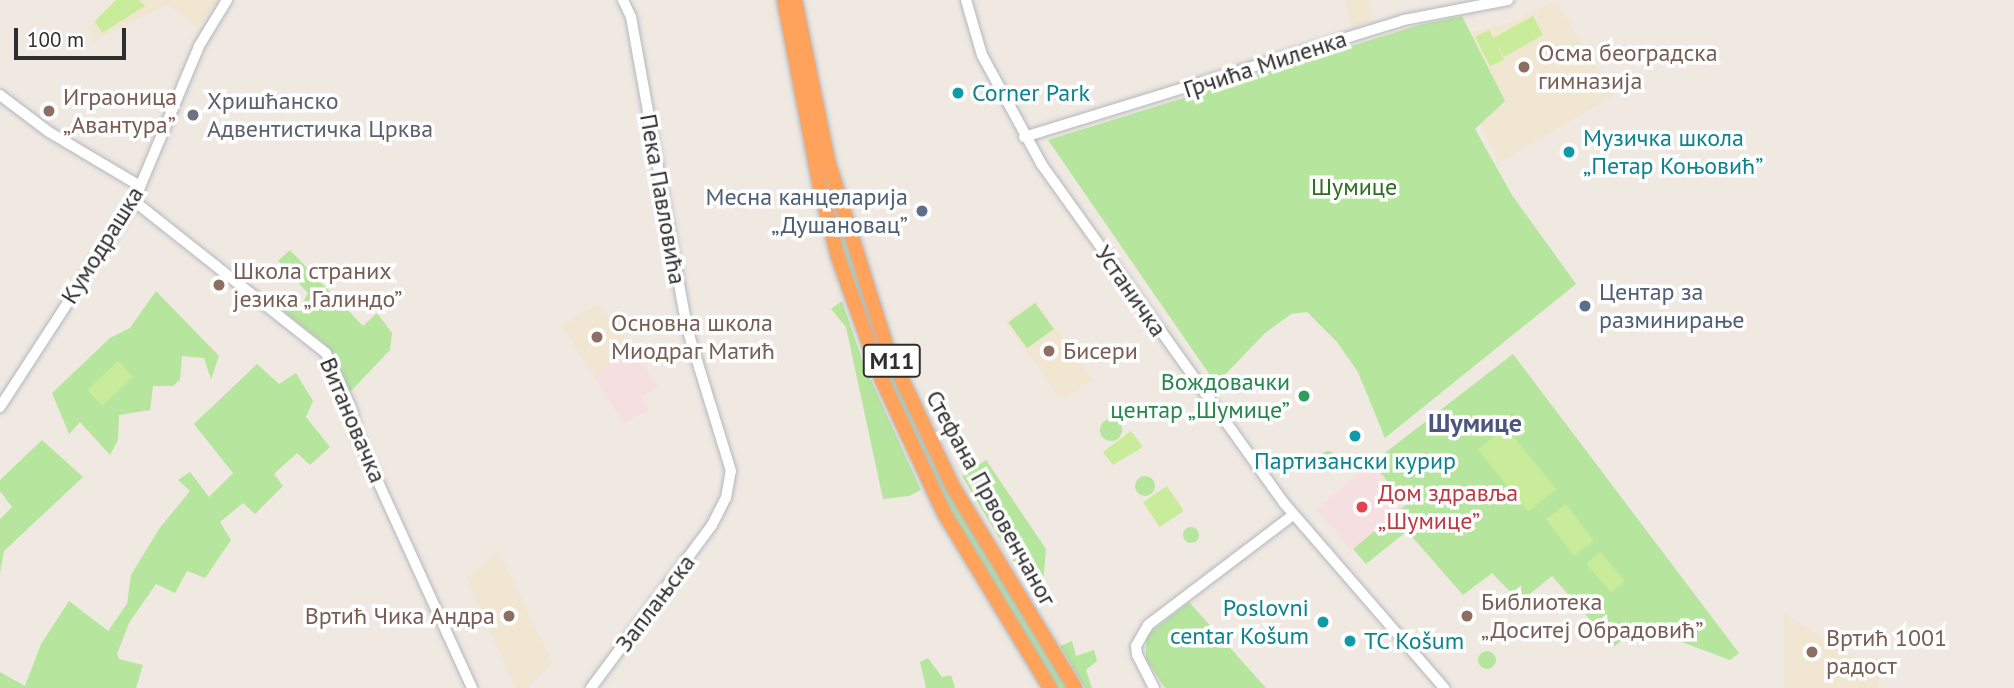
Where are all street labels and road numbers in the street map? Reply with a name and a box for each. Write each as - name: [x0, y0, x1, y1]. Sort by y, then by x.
- street label: Грчића Миленка: [1180, 24, 1350, 104]
- street label: Пека Павловића: [634, 112, 692, 286]
- street label: Кумодрашка: [55, 181, 149, 309]
- street label: Устаничка: [1089, 240, 1173, 342]
- road number: M11: [862, 342, 922, 380]
- street label: Витановачка: [314, 353, 392, 487]
- street label: Стефана Првовенчаног: [920, 385, 1062, 611]
- street label: Заплањска: [609, 549, 701, 657]

